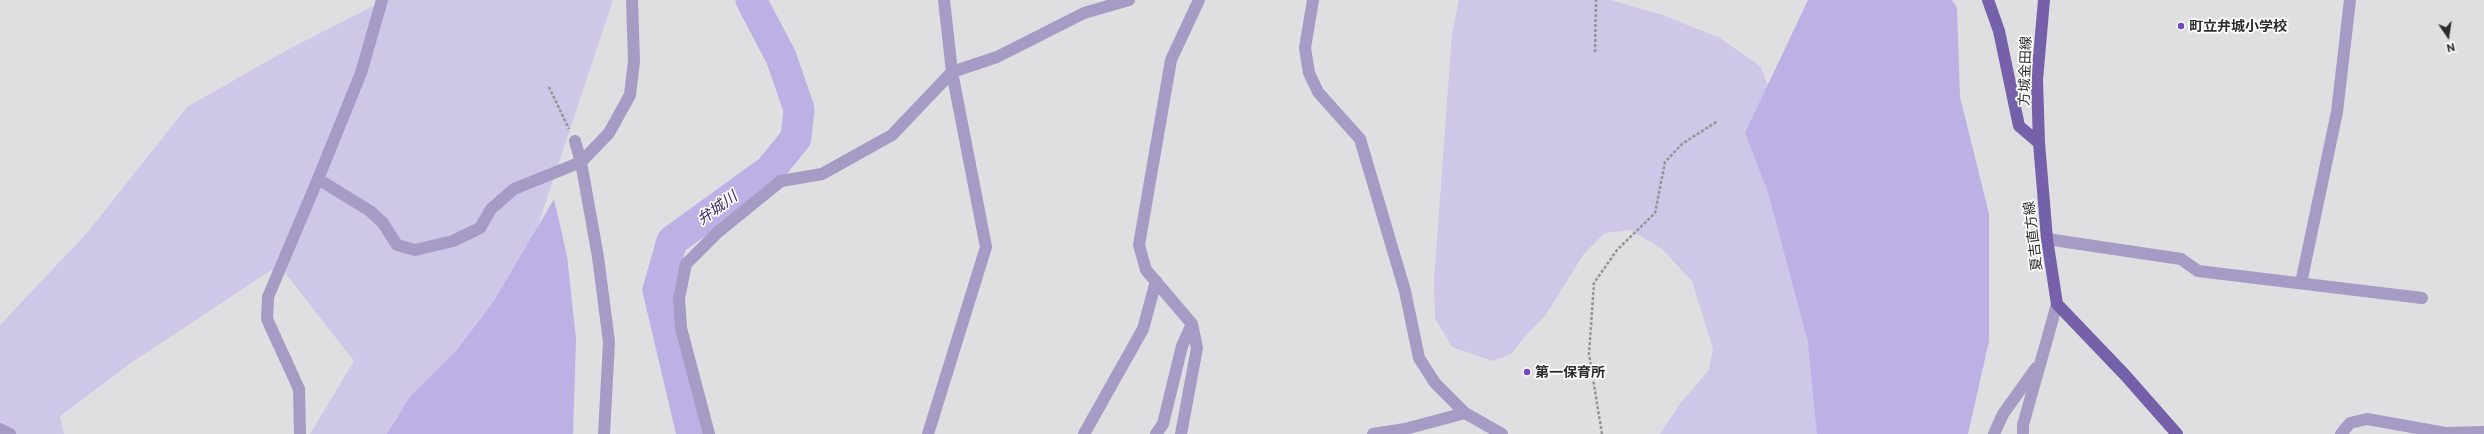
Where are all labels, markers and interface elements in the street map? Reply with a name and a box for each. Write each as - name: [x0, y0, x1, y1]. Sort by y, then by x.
- north arrow: [2428, 16, 2468, 56]
- place label: 町立弁城小学校: [2189, 18, 2287, 34]
- marker: 町立弁城小学校: [2176, 21, 2186, 31]
- street label: 方城金田線: [2015, 36, 2035, 106]
- text: N: [2445, 41, 2456, 55]
- water label: 弁城川: [694, 187, 740, 229]
- street label: 夏吉直方線: [2020, 200, 2046, 272]
- place label: 第一保育所: [1535, 364, 1605, 380]
- marker: 第一保育所: [1522, 367, 1532, 377]

